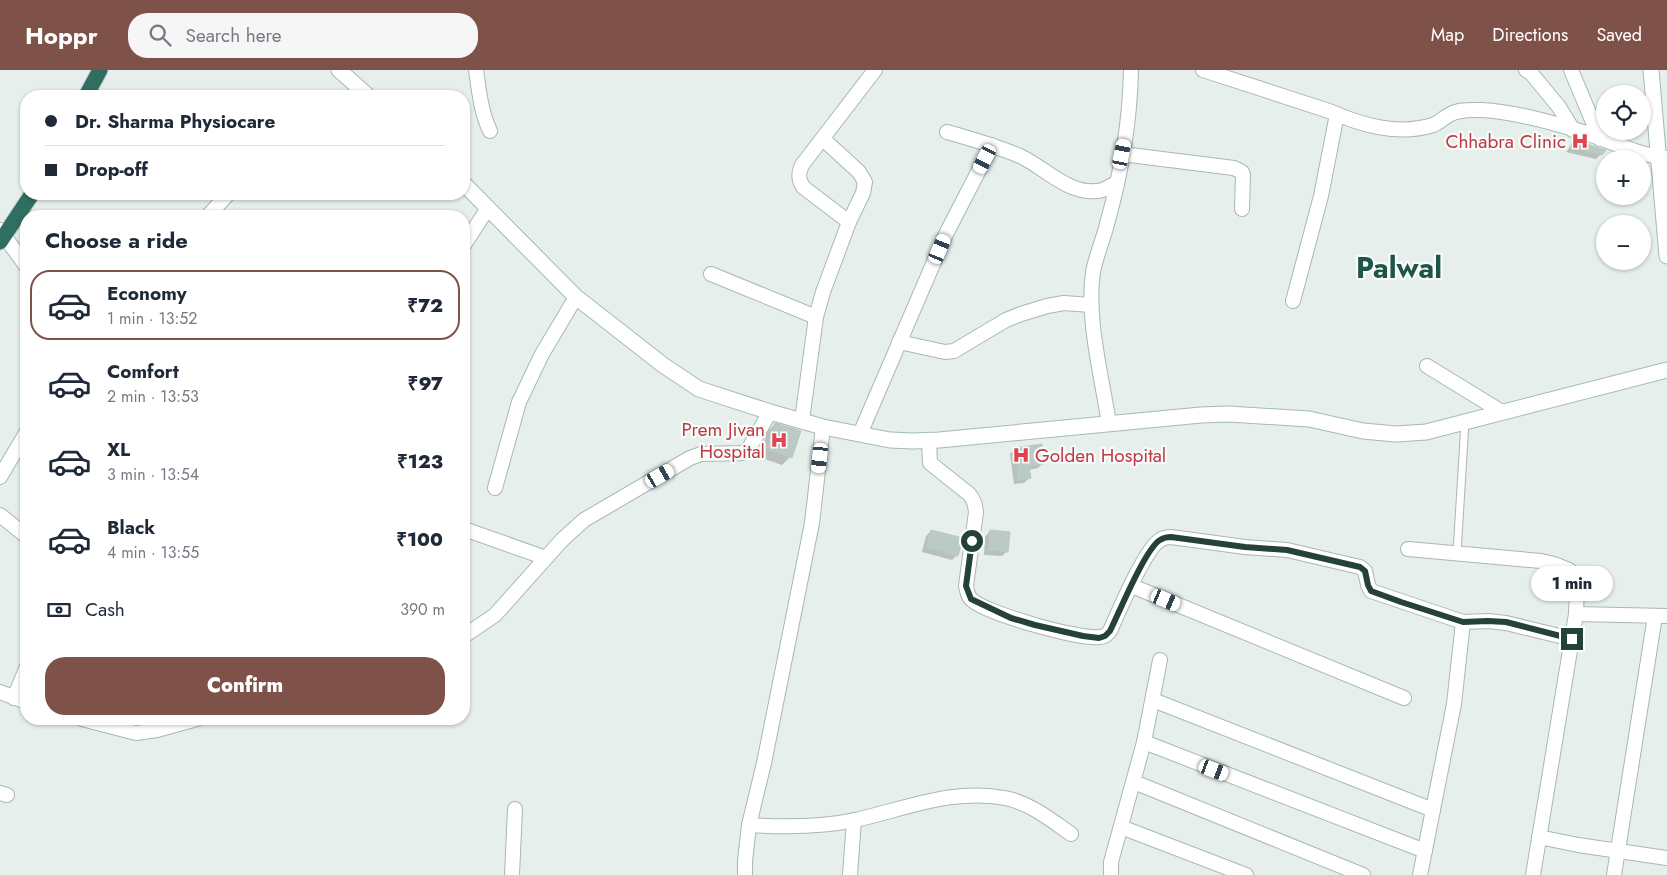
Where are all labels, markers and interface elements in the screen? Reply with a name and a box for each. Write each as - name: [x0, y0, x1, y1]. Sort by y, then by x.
- search box: [128, 13, 478, 58]
- text: Hoppr: [25, 18, 98, 53]
- icon: search: [146, 21, 174, 49]
- text: Search here: [186, 22, 282, 49]
- text: Map: [1431, 22, 1464, 48]
- text: Directions: [1492, 22, 1568, 48]
- text: Saved: [1596, 22, 1642, 48]
- map controls: [1596, 85, 1651, 270]
- button: locate: [1596, 85, 1651, 140]
- text: Dr. Sharma Physiocare: [75, 108, 275, 135]
- place label: Chhabra Clinic: [1445, 128, 1566, 155]
- hospital icon: Chhabra Clinic: [1570, 131, 1590, 151]
- car: [1111, 138, 1132, 170]
- car: [971, 142, 998, 176]
- button: +: [1596, 150, 1651, 205]
- text: Drop-off: [75, 156, 148, 183]
- button: −: [1596, 215, 1651, 270]
- text: Choose a ride: [45, 224, 188, 256]
- car: [927, 232, 952, 266]
- district label: Palwal: [1356, 247, 1442, 289]
- text: Economy: [107, 280, 187, 307]
- icon: car: [47, 283, 92, 328]
- text: ₹72: [407, 292, 443, 319]
- text: 1 min · 13:52: [107, 307, 197, 330]
- text: Comfort: [107, 358, 179, 385]
- icon: car: [47, 361, 92, 406]
- text: ₹97: [408, 370, 443, 397]
- text: 2 min · 13:53: [107, 385, 199, 408]
- place label: Prem Jivan Hospital: [681, 416, 765, 465]
- hospital icon: Prem Jivan Hospital: [769, 430, 789, 450]
- text: XL: [107, 436, 130, 463]
- icon: car: [47, 439, 92, 484]
- car: [810, 442, 829, 474]
- place label: Golden Hospital: [1035, 442, 1166, 469]
- hospital icon: Golden Hospital: [1011, 445, 1031, 465]
- text: ₹123: [397, 448, 443, 475]
- car: [643, 462, 676, 490]
- text: 3 min · 13:54: [107, 463, 199, 486]
- text: Black: [107, 514, 155, 541]
- icon: car: [47, 517, 92, 562]
- text: ₹100: [396, 526, 443, 553]
- route start: [961, 530, 983, 552]
- text: 4 min · 13:55: [107, 541, 199, 564]
- callout: 1 min: [1531, 566, 1613, 602]
- text: 1 min: [1552, 572, 1592, 595]
- car: [1149, 587, 1182, 613]
- icon: cash: [45, 596, 73, 624]
- text: Cash: [85, 596, 125, 623]
- text: 390 m: [400, 598, 445, 621]
- route end: [1561, 628, 1583, 650]
- button: Confirm: [45, 657, 445, 715]
- car: [1197, 758, 1230, 782]

